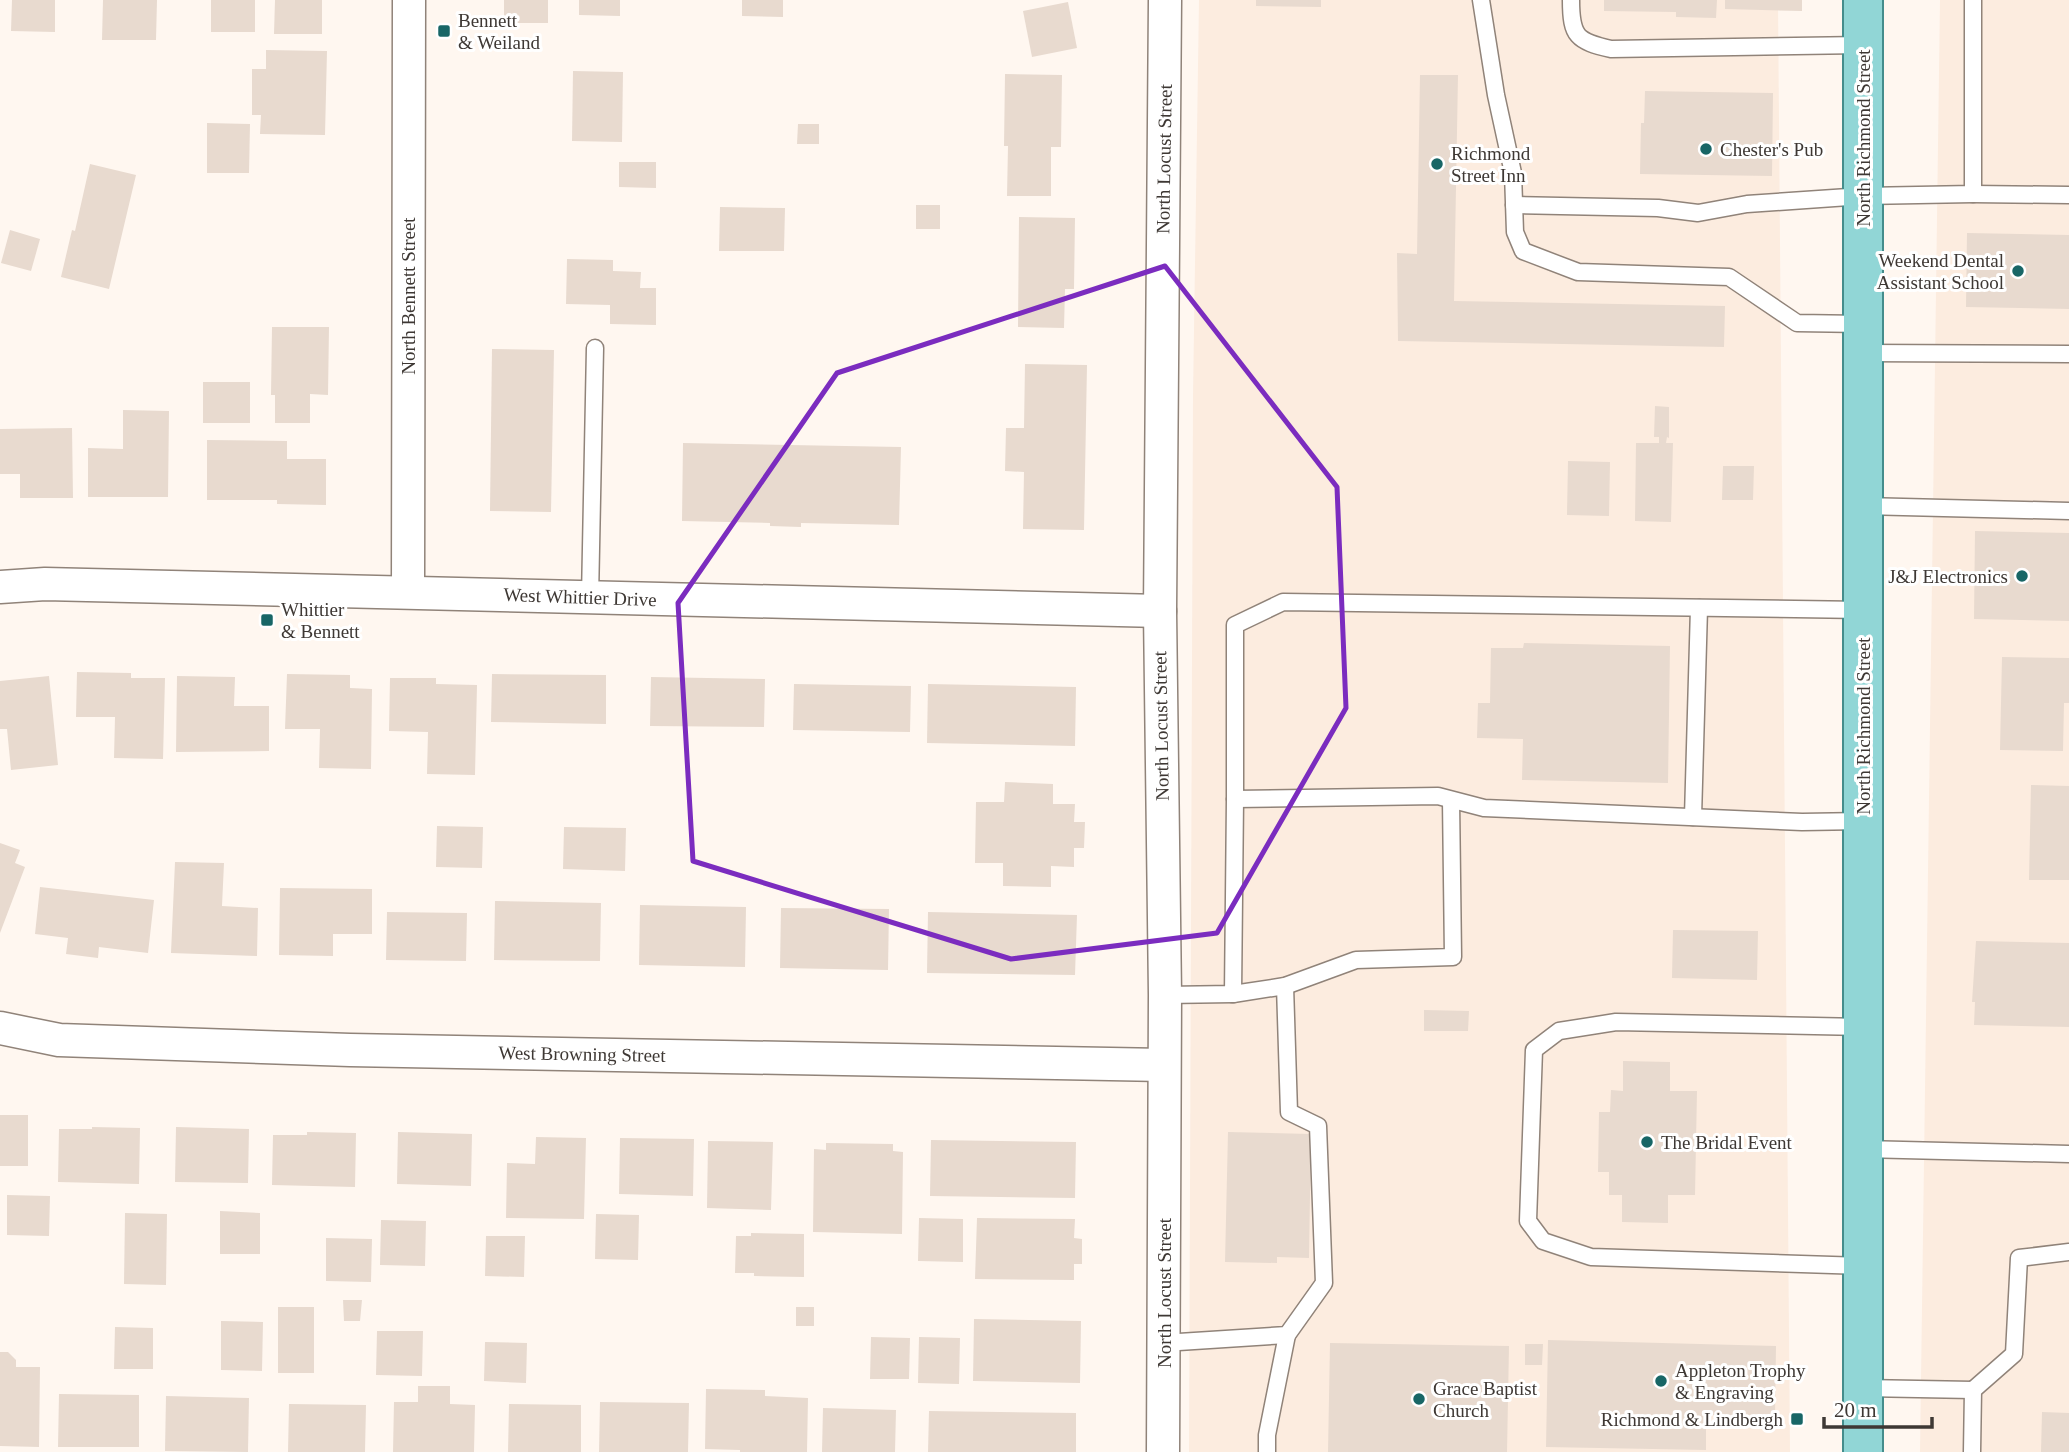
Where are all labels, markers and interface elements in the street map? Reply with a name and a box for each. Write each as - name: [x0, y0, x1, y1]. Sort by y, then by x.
- place label: Bennett & Weiland: [458, 10, 541, 53]
- marker: Bennett & Weiland: [436, 23, 452, 39]
- street label: North Richmond Street: [1853, 49, 1874, 227]
- street label: North Locust Street: [1152, 83, 1176, 234]
- place label: Chester's Pub: [1720, 139, 1823, 160]
- marker: Chester's Pub: [1698, 141, 1714, 157]
- place label: Richmond Street Inn: [1451, 143, 1531, 186]
- marker: Richmond Street Inn: [1429, 156, 1445, 172]
- street label: North Bennett Street: [398, 217, 419, 375]
- place label: Weekend Dental Assistant School: [1877, 250, 2004, 293]
- marker: Weekend Dental Assistant School: [2010, 263, 2026, 279]
- place label: J&J Electronics: [1888, 566, 2008, 587]
- marker: J&J Electronics: [2014, 568, 2030, 584]
- street label: West Whittier Drive: [503, 584, 657, 610]
- place label: Whittier & Bennett: [281, 599, 360, 642]
- marker: Whittier & Bennett: [259, 612, 275, 628]
- street label: North Richmond Street: [1853, 637, 1874, 815]
- street label: North Locust Street: [1149, 650, 1173, 801]
- street label: West Browning Street: [498, 1042, 667, 1066]
- place label: The Bridal Event: [1661, 1132, 1793, 1153]
- marker: The Bridal Event: [1639, 1134, 1655, 1150]
- street label: North Locust Street: [1154, 1217, 1175, 1368]
- place label: Appleton Trophy & Engraving: [1675, 1360, 1806, 1403]
- marker: Appleton Trophy & Engraving: [1653, 1373, 1669, 1389]
- place label: Grace Baptist Church: [1433, 1378, 1538, 1421]
- scale bar: [1824, 1386, 1932, 1430]
- marker: Grace Baptist Church: [1411, 1391, 1427, 1407]
- text: 20 m: [1834, 1398, 1877, 1422]
- place label: Richmond & Lindbergh: [1601, 1409, 1783, 1430]
- marker: Richmond & Lindbergh: [1789, 1411, 1805, 1427]

